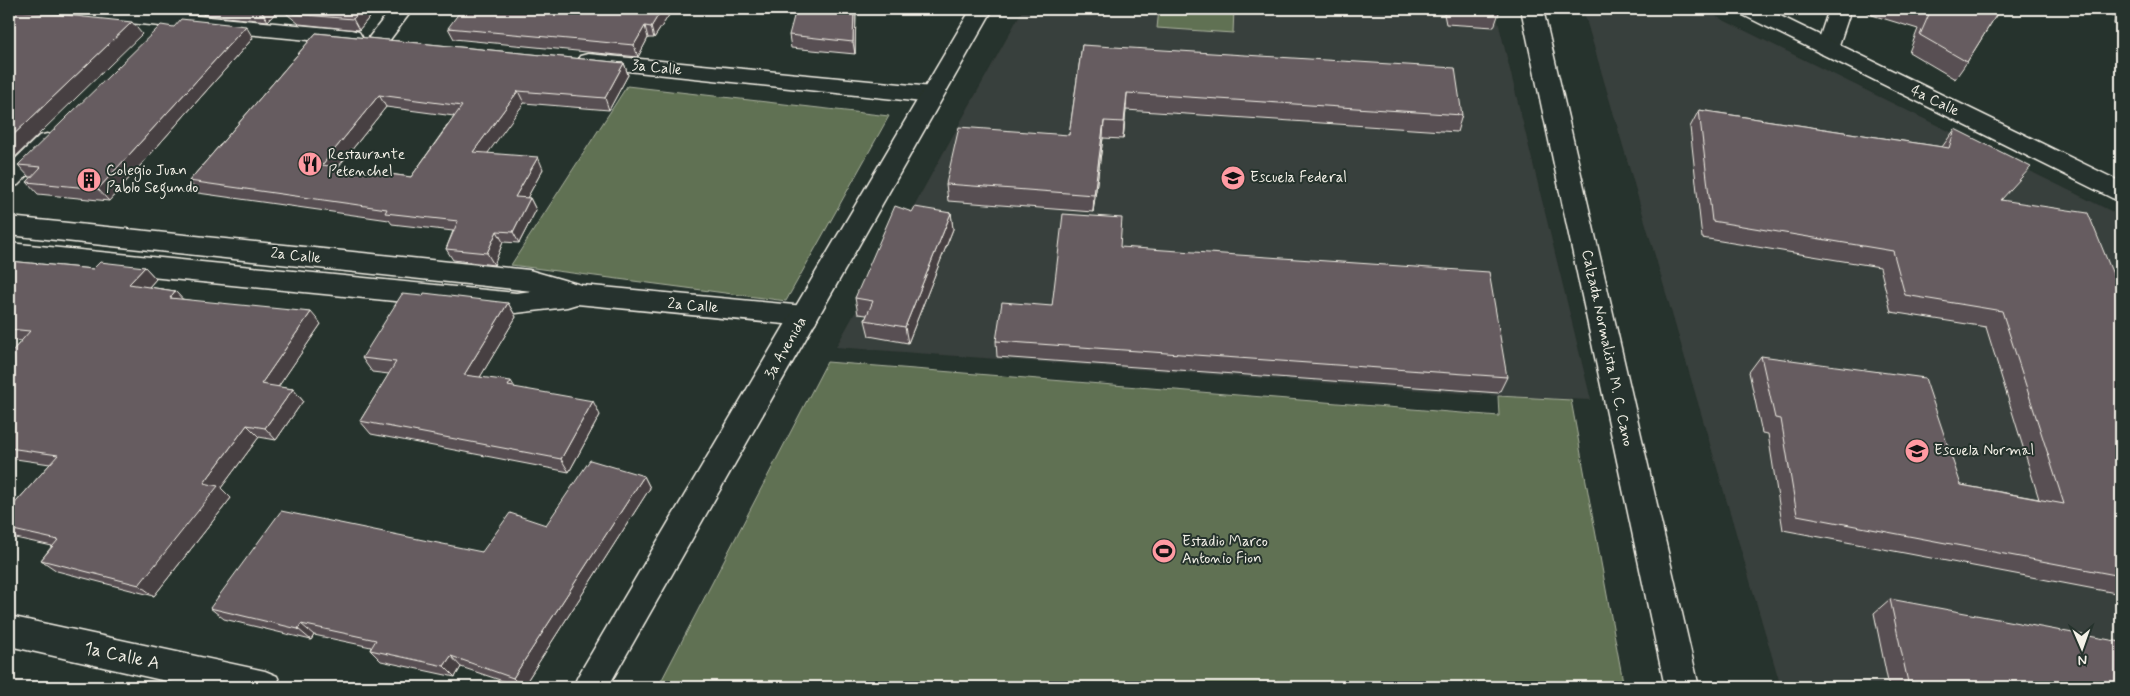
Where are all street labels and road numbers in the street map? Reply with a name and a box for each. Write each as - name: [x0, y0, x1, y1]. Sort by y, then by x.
- street label: 3a Calle: [631, 55, 683, 81]
- street label: 4a Calle: [1907, 81, 1963, 121]
- street label: 2a Calle: [270, 243, 322, 269]
- street label: Calzada Normalista M. C. Cano: [1576, 248, 1638, 448]
- street label: 2a Calle: [667, 294, 719, 318]
- street label: 3a Avenida: [760, 313, 812, 383]
- street label: 1a Calle A: [82, 636, 162, 676]

